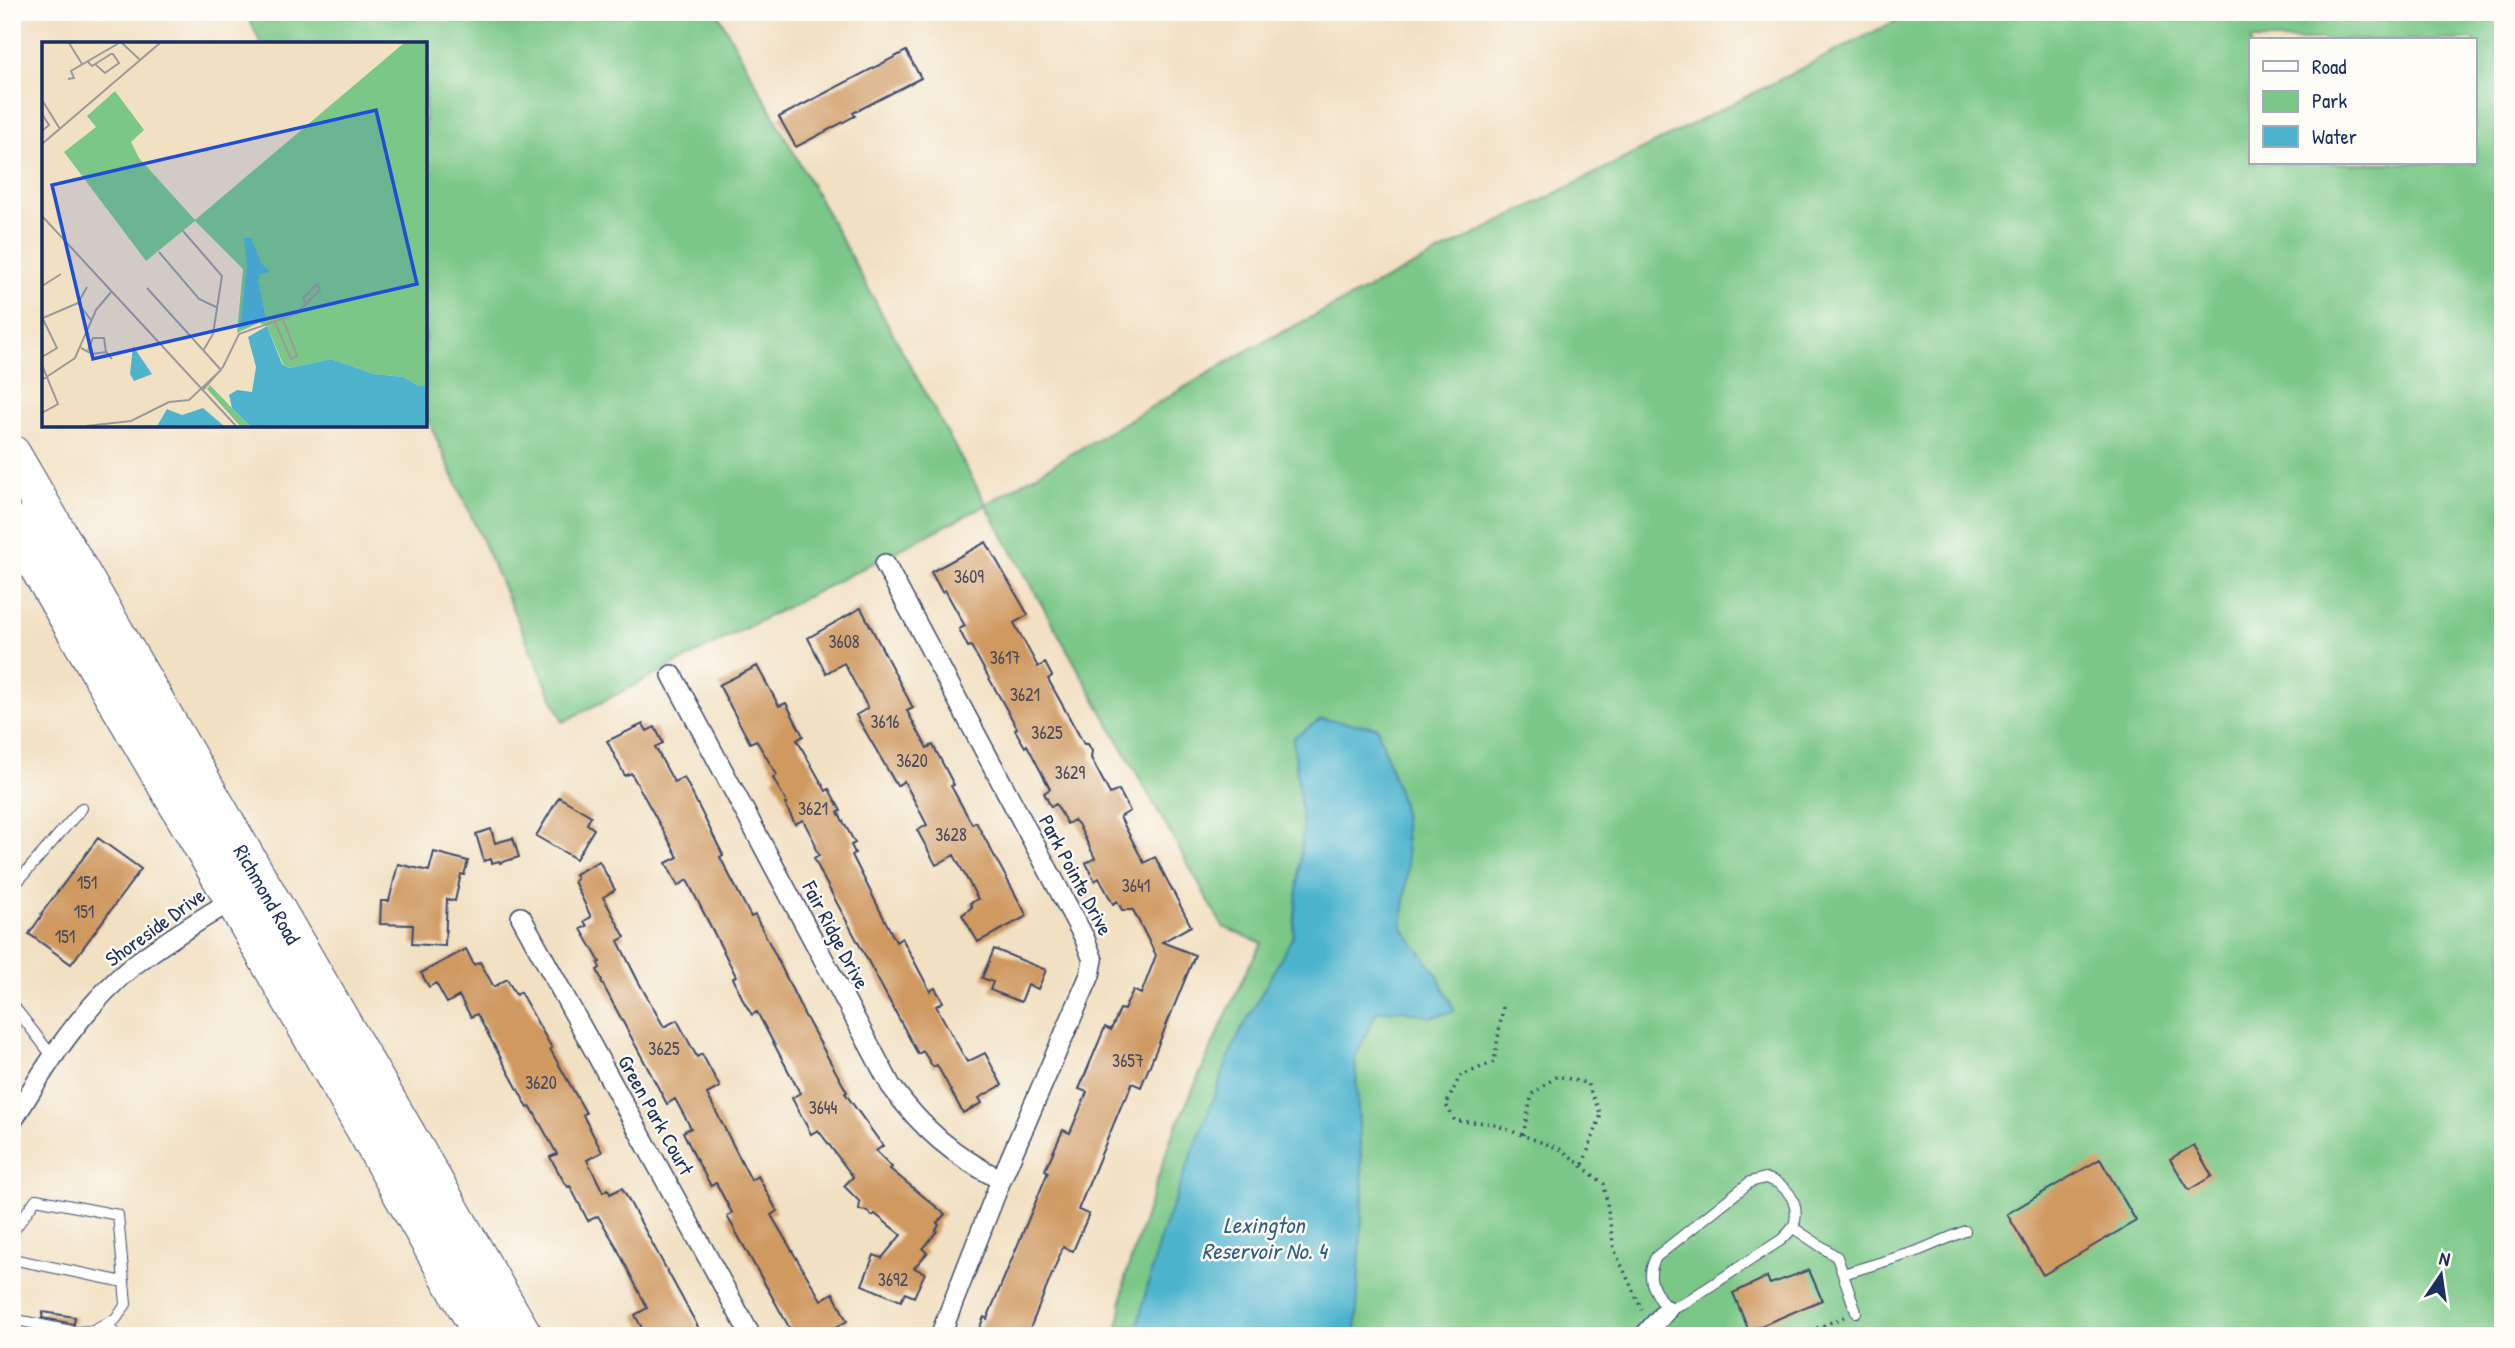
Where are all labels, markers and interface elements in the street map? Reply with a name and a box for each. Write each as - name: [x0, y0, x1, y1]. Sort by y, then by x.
- legend: [2249, 38, 2476, 164]
- inset map: [42, 42, 427, 427]
- text: Road: [2312, 52, 2346, 81]
- text: Park: [2312, 86, 2347, 115]
- text: Water: [2312, 122, 2357, 151]
- house number: 3609: [954, 564, 984, 589]
- house number: 3608: [828, 629, 860, 654]
- house number: 3617: [990, 645, 1020, 670]
- house number: 3621: [1010, 682, 1040, 707]
- house number: 3616: [871, 709, 899, 734]
- house number: 3625: [1031, 720, 1063, 745]
- house number: 3620: [896, 748, 928, 773]
- house number: 3629: [1055, 760, 1086, 785]
- house number: 3621: [798, 796, 828, 821]
- street label: Park Pointe Drive: [1032, 810, 1120, 940]
- house number: 3628: [935, 822, 967, 847]
- street label: Richmond Road: [227, 839, 308, 949]
- house number: 151: [77, 870, 97, 895]
- house number: 3641: [1122, 873, 1150, 898]
- street label: Fair Ridge Drive: [795, 875, 877, 994]
- street label: Shoreside Drive: [99, 881, 211, 973]
- house number: 151: [74, 899, 94, 924]
- house number: 151: [55, 924, 75, 949]
- house number: 3625: [648, 1036, 680, 1061]
- house number: 3657: [1112, 1048, 1144, 1073]
- street label: Green Park Court: [611, 1050, 701, 1181]
- house number: 3620: [525, 1070, 557, 1095]
- house number: 3644: [809, 1095, 838, 1120]
- water label: Lexington Reservoir No. 4: [1202, 1209, 1329, 1266]
- north arrow: [2406, 1240, 2476, 1310]
- text: N: [2437, 1245, 2453, 1272]
- house number: 3692: [878, 1267, 909, 1292]

